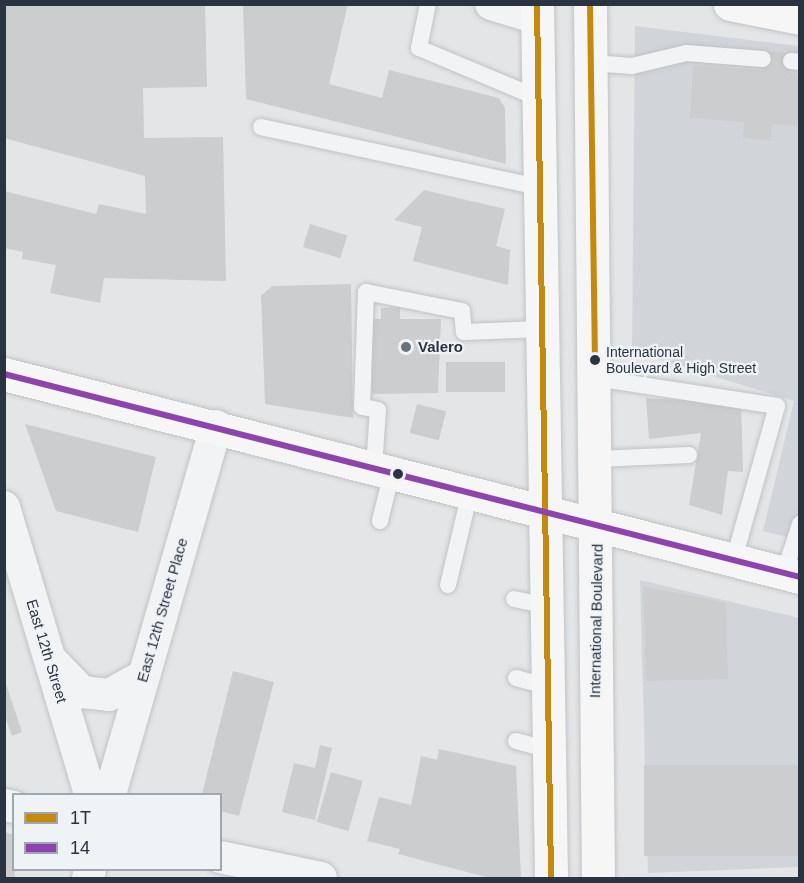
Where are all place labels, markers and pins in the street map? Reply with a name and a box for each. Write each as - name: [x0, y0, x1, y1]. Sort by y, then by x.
- place label: Valero: [418, 338, 463, 356]
- marker: Valero: [399, 340, 413, 354]
- place label: International Boulevard & High Street: [606, 344, 756, 376]
- marker: International Boulevard & High Street: [589, 354, 601, 366]
- unlabelled marker: [392, 468, 404, 480]

